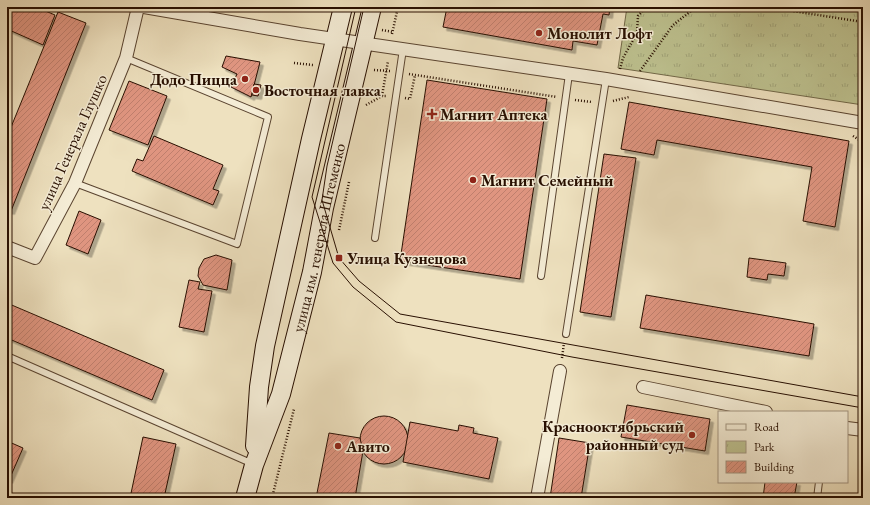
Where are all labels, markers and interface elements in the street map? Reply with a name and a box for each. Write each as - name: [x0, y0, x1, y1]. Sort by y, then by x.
- place label: Монолит Лофт: [547, 23, 653, 44]
- marker: Монолит Лофт: [534, 28, 544, 38]
- place label: Додо Пицца: [150, 69, 238, 90]
- street label: улица Генерала Глушко: [33, 71, 112, 214]
- marker: Додо Пицца: [240, 74, 250, 84]
- place label: Восточная лавка: [264, 80, 382, 101]
- marker: Восточная лавка: [251, 85, 261, 95]
- place label: Магнит Аптека: [440, 104, 548, 125]
- marker: Магнит Аптека: [427, 109, 437, 119]
- street label: улица им. генерала Штеменко: [287, 141, 350, 335]
- place label: Магнит Семейный: [481, 170, 614, 191]
- marker: Магнит Семейный: [468, 175, 478, 185]
- place label: Улица Кузнецова: [346, 248, 468, 269]
- marker: Улица Кузнецова: [334, 253, 344, 263]
- legend: [718, 411, 848, 483]
- place label: Краснооктябрьский районный суд: [542, 416, 685, 455]
- text: Road: [754, 419, 780, 435]
- marker: Краснооктябрьский районный суд: [687, 430, 697, 440]
- place label: Авито: [345, 436, 390, 457]
- text: Park: [754, 439, 775, 455]
- marker: Авито: [333, 441, 343, 451]
- text: Building: [754, 459, 795, 475]

